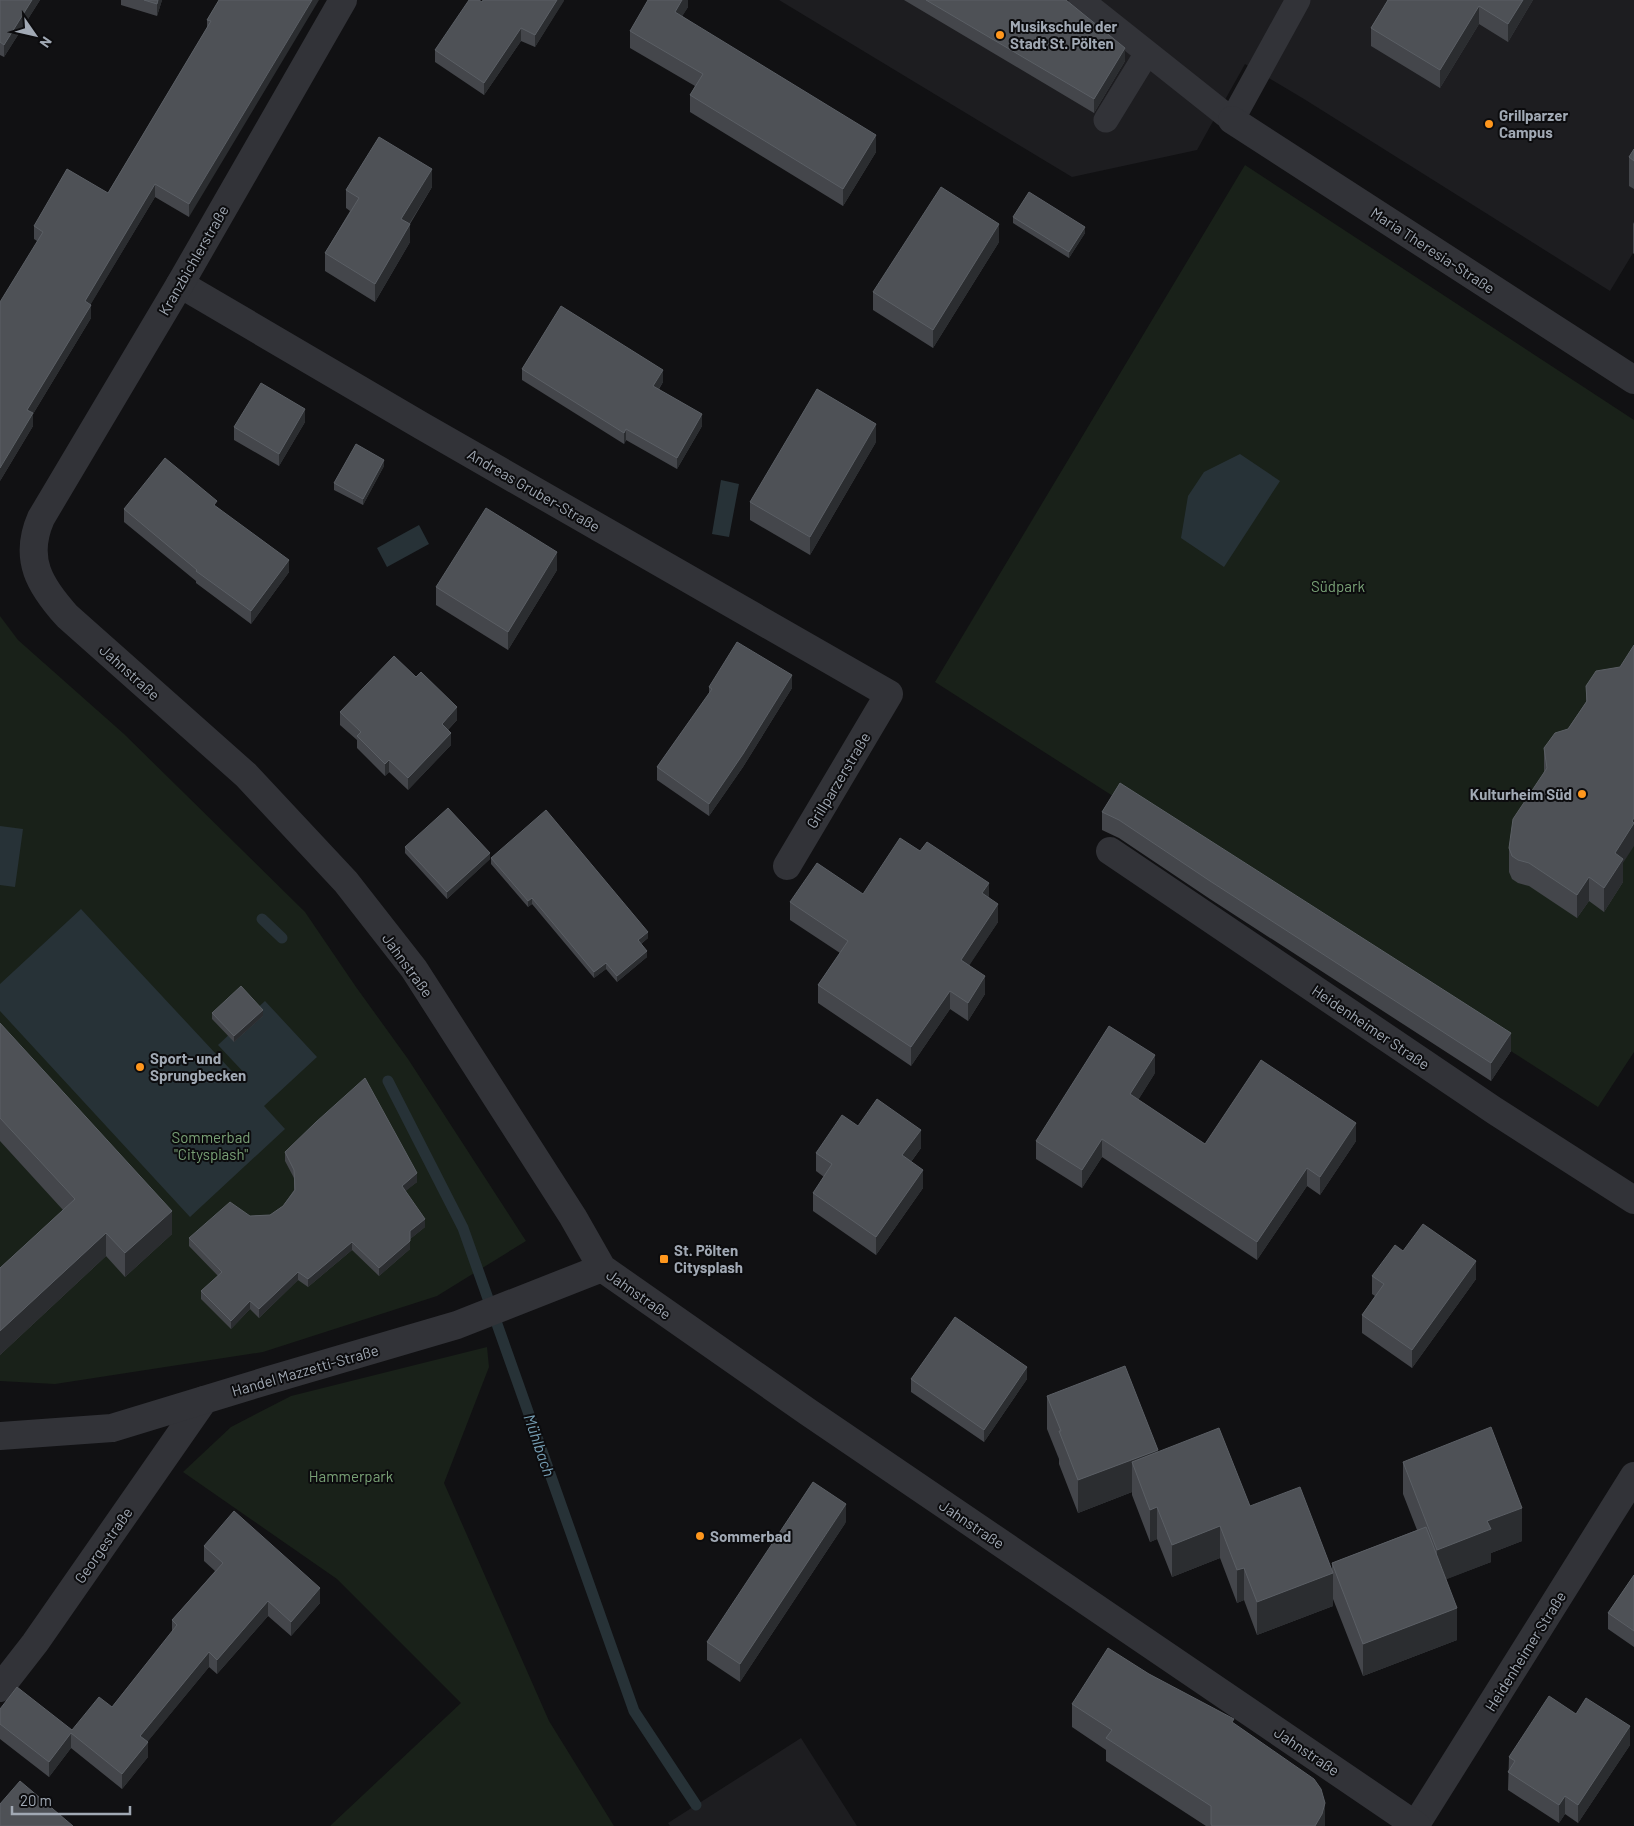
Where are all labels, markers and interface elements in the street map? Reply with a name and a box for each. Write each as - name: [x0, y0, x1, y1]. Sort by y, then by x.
- north arrow: [10, 10, 60, 60]
- place label: Musikschule der Stadt St. Pölten: [1010, 17, 1118, 52]
- marker: Musikschule der Stadt St. Pölten: [994, 29, 1006, 41]
- text: N: [37, 34, 56, 51]
- place label: Grillparzer Campus: [1499, 106, 1568, 141]
- marker: Grillparzer Campus: [1483, 118, 1495, 130]
- street label: Kranzbichlerstraße: [154, 202, 232, 318]
- street label: Maria Theresia-Straße: [1368, 203, 1498, 297]
- street label: Andreas Gruber-Straße: [464, 445, 604, 535]
- park label: Südpark: [1311, 577, 1365, 595]
- street label: Jahnstraße: [96, 640, 164, 704]
- street label: Grillparzerstraße: [802, 729, 874, 831]
- place label: Kulturheim Süd: [1470, 785, 1572, 803]
- marker: Kulturheim Süd: [1576, 788, 1588, 800]
- street label: Jahnstraße: [379, 930, 437, 1000]
- street label: Heidenheimer Straße: [1309, 981, 1433, 1073]
- place label: Sport- und Sprungbecken: [150, 1049, 246, 1084]
- marker: Sport- und Sprungbecken: [134, 1061, 146, 1073]
- park label: Sommerbad "Citysplash": [171, 1128, 251, 1163]
- place label: St. Pölten Citysplash: [674, 1241, 743, 1276]
- marker: St. Pölten Citysplash: [658, 1253, 670, 1265]
- street label: Jahnstraße: [603, 1265, 675, 1323]
- street label: Handel Mazzetti-Straße: [229, 1340, 381, 1400]
- water label: Mühlbach: [520, 1411, 560, 1479]
- park label: Hammerpark: [309, 1467, 394, 1485]
- street label: Jahnstraße: [936, 1496, 1008, 1552]
- street label: Georgestraße: [70, 1504, 136, 1586]
- place label: Sommerbad: [710, 1527, 791, 1545]
- marker: Sommerbad: [694, 1530, 706, 1542]
- street label: Heidenheimer Straße: [1481, 1588, 1569, 1714]
- street label: Jahnstraße: [1271, 1723, 1343, 1779]
- scale bar: [12, 1784, 130, 1816]
- text: 20 m: [20, 1791, 52, 1809]

